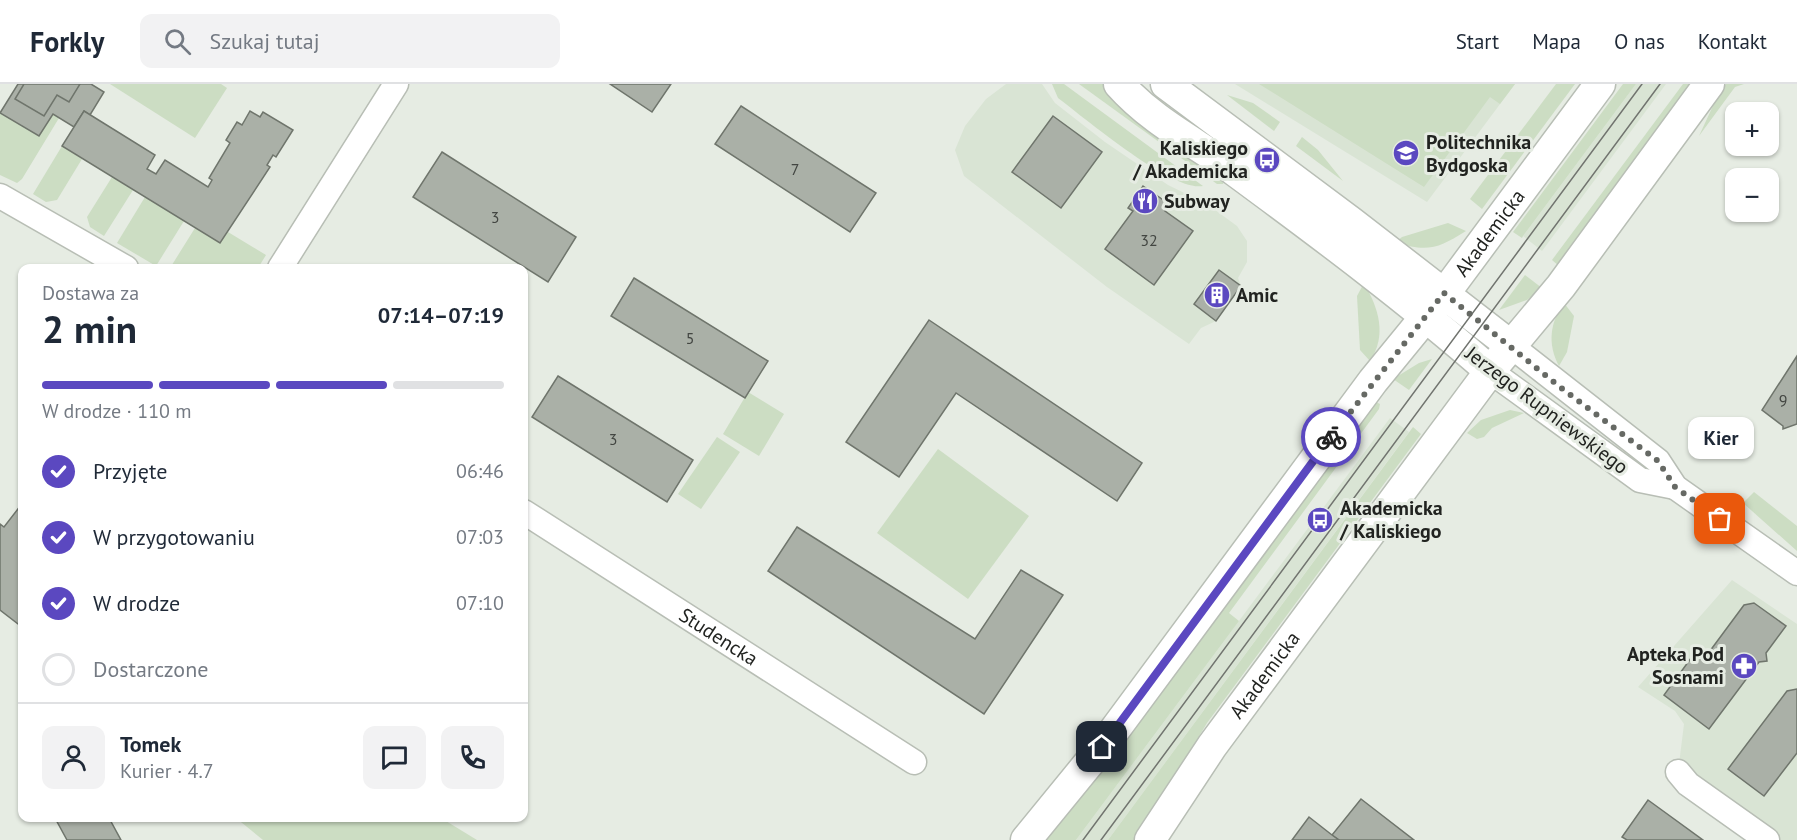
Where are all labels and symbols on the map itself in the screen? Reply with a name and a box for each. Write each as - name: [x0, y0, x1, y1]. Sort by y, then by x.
- place label: Politechnika Bydgoska: [1426, 129, 1531, 178]
- place label: Kaliskiego / Akademicka: [1132, 135, 1248, 184]
- school or university icon: Politechnika Bydgoska: [1391, 138, 1421, 168]
- bus stop icon: Kaliskiego / Akademicka: [1252, 145, 1282, 175]
- house number: 7: [791, 159, 799, 179]
- street label: Akademicka: [1449, 184, 1530, 282]
- restaurant icon: Subway: [1130, 186, 1160, 216]
- place label: Subway: [1164, 188, 1230, 214]
- house number: 3: [491, 207, 499, 227]
- house number: 32: [1140, 230, 1158, 250]
- building icon: Amic: [1202, 280, 1232, 310]
- place label: Amic: [1236, 282, 1279, 308]
- house number: 5: [686, 328, 694, 348]
- street label: Jerzego Rupniewskiego: [1460, 340, 1634, 480]
- house number: 9: [1779, 390, 1787, 410]
- courier: [1301, 407, 1361, 467]
- callout: Kier: [1687, 417, 1753, 459]
- house number: 3: [609, 429, 617, 449]
- pin: [1694, 493, 1745, 544]
- place label: Akademicka / Kaliskiego: [1339, 495, 1443, 544]
- bus stop icon: Akademicka / Kaliskiego: [1305, 505, 1335, 535]
- street label: Studencka: [674, 602, 763, 672]
- street label: Akademicka: [1224, 626, 1306, 724]
- place label: Apteka Pod Sosnami: [1627, 641, 1724, 690]
- pharmacy icon: Apteka Pod Sosnami: [1729, 651, 1759, 681]
- pin: [1076, 721, 1127, 772]

